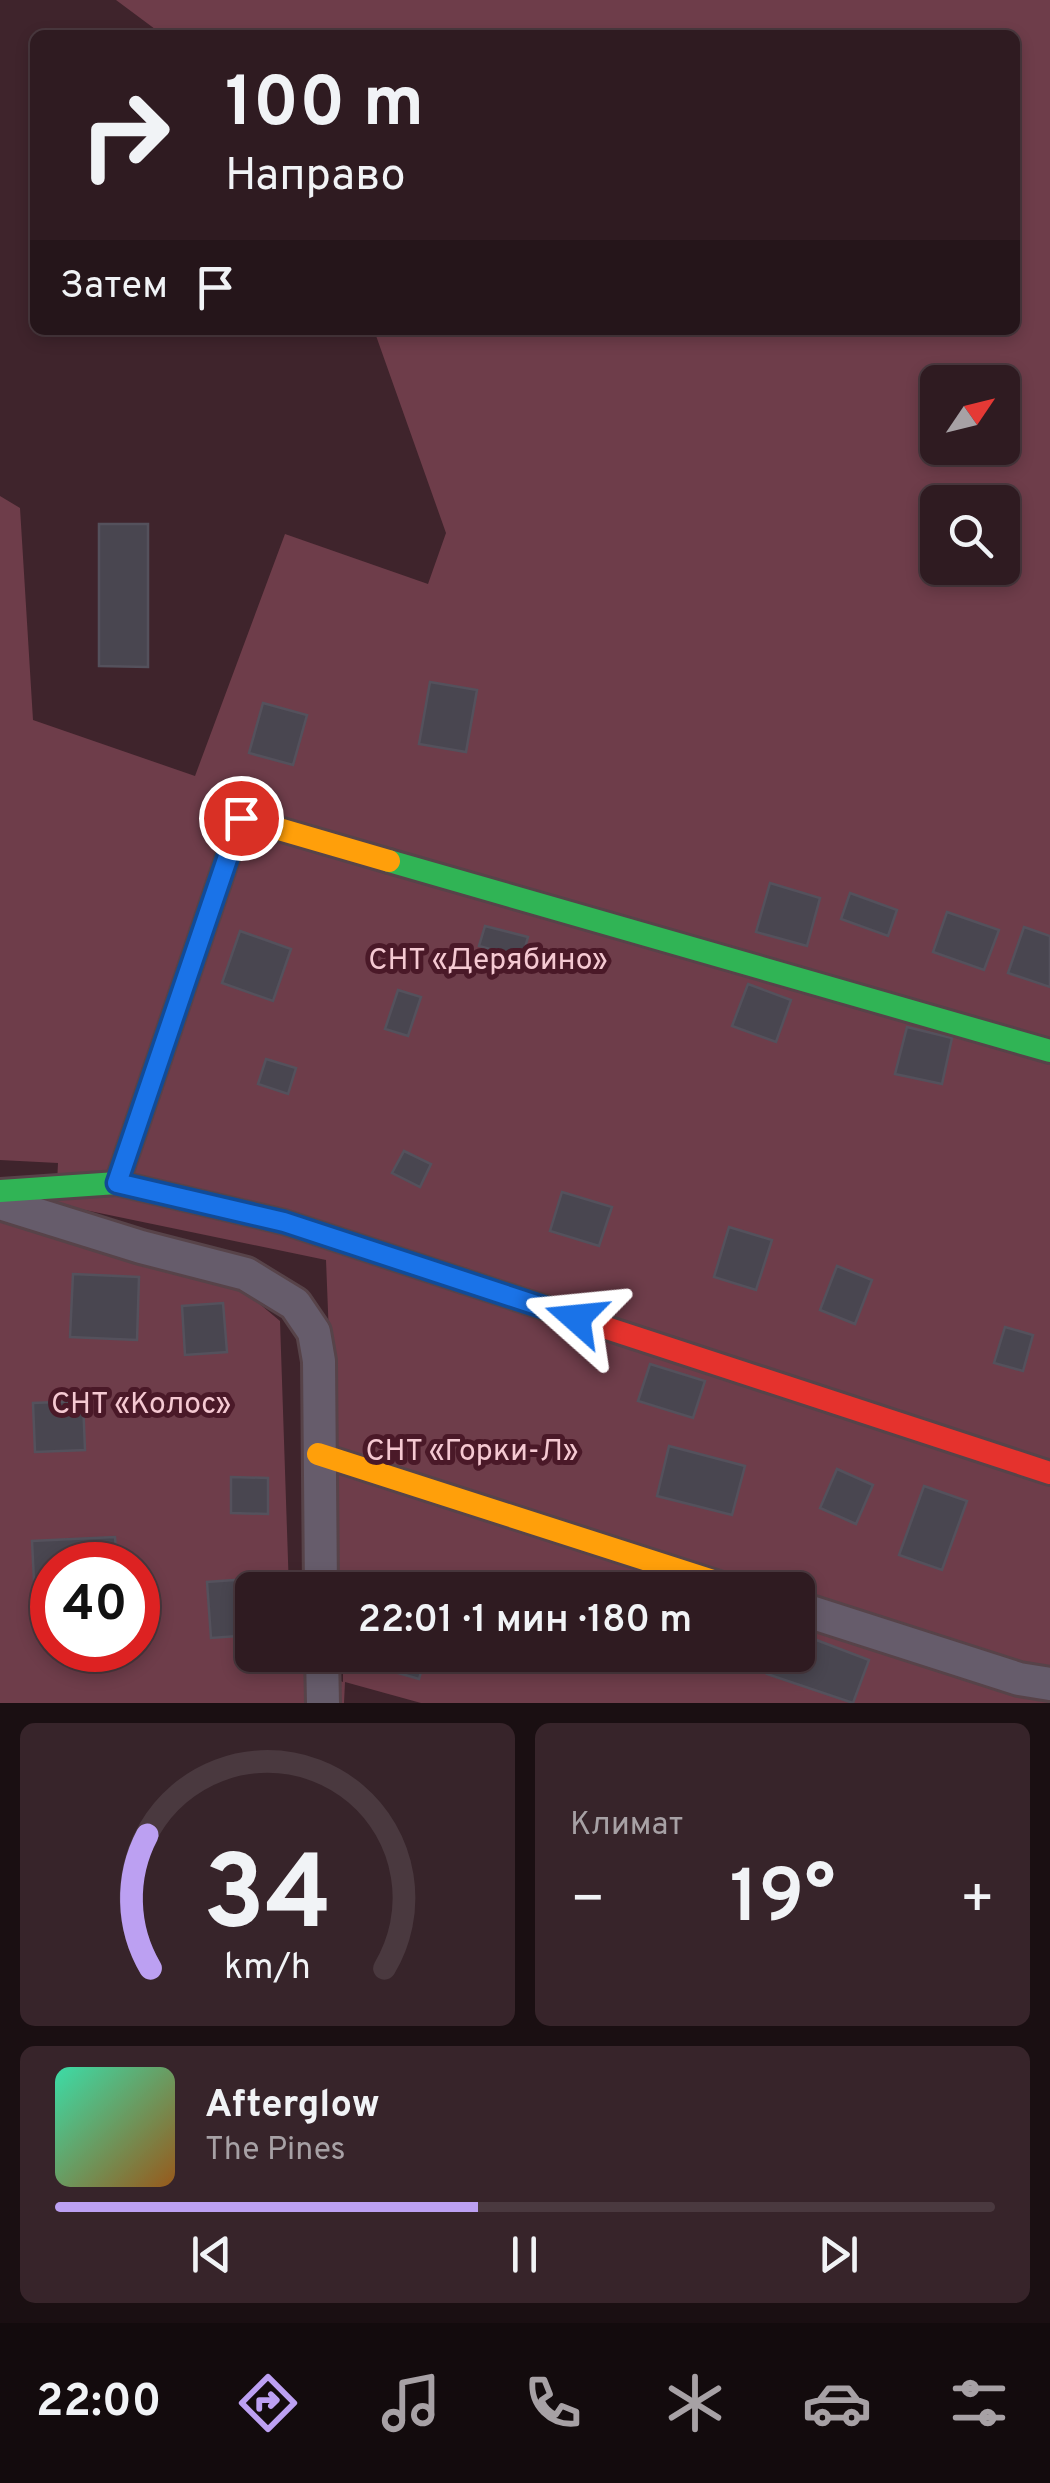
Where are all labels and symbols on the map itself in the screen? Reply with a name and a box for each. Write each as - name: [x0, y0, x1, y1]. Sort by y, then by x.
- north arrow: [920, 365, 1020, 465]
- pin: [199, 776, 284, 861]
- park label: СНТ «Дерябино»: [368, 943, 608, 980]
- position arrow: [524, 1266, 628, 1370]
- park label: СНТ «Колос»: [51, 1387, 231, 1424]
- park label: СНТ «Горки-Л»: [365, 1434, 579, 1471]
- speed limit sign: 40: [30, 1542, 160, 1672]

